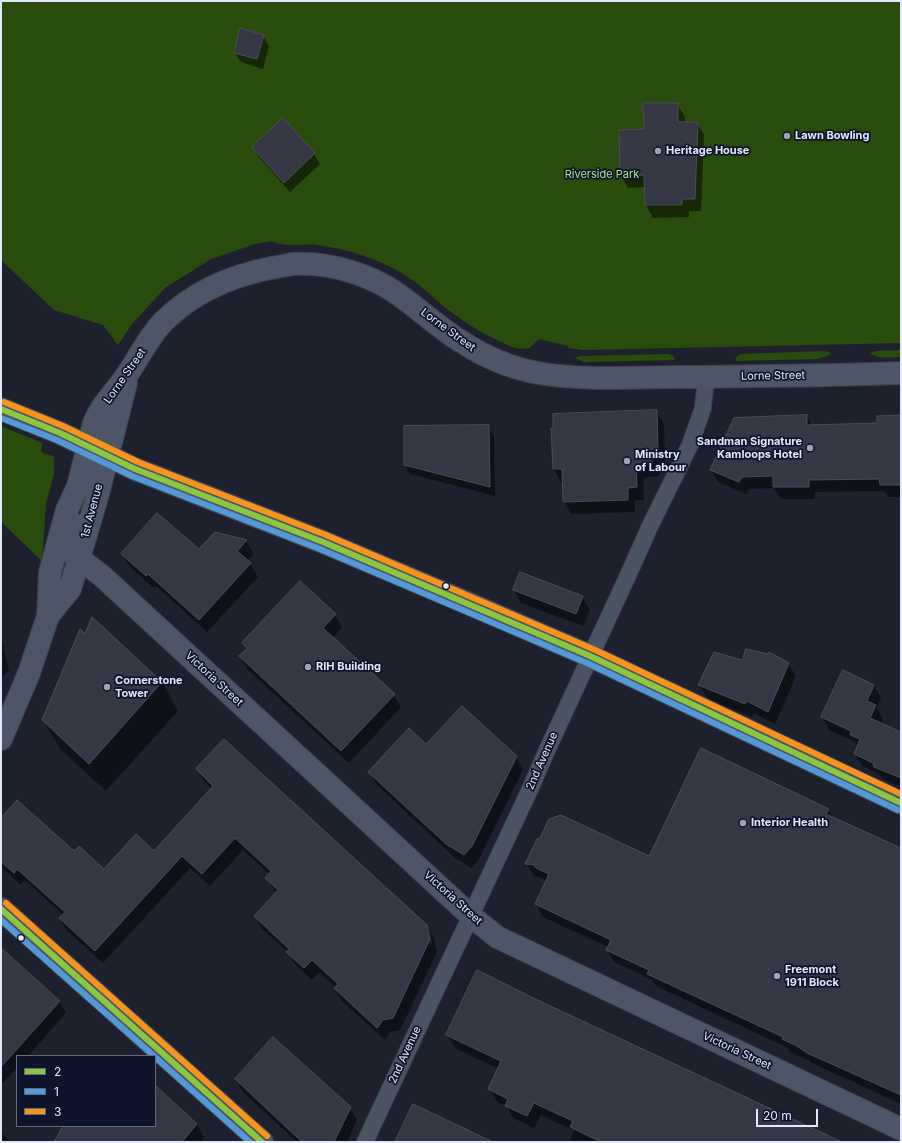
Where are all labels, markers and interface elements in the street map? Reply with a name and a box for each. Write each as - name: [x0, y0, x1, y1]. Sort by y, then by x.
- place label: Lawn Bowling: [795, 129, 869, 143]
- marker: Lawn Bowling: [782, 131, 792, 141]
- place label: Heritage House: [666, 144, 749, 158]
- marker: Heritage House: [653, 146, 663, 156]
- park label: Riverside Park: [565, 168, 639, 182]
- street label: Lorne Street: [418, 306, 478, 354]
- street label: Lorne Street: [101, 346, 149, 406]
- street label: Lorne Street: [741, 369, 805, 383]
- place label: Sandman Signature Kamloops Hotel: [697, 435, 802, 461]
- marker: Sandman Signature Kamloops Hotel: [805, 443, 815, 453]
- place label: Ministry of Labour: [635, 448, 686, 474]
- marker: Ministry of Labour: [622, 456, 632, 466]
- street label: 1st Avenue: [78, 482, 106, 540]
- unlabelled marker: [441, 581, 451, 591]
- street label: Victoria Street: [182, 649, 246, 709]
- place label: RIH Building: [316, 660, 381, 674]
- marker: RIH Building: [303, 662, 313, 672]
- place label: Cornerstone Tower: [115, 674, 183, 700]
- marker: Cornerstone Tower: [102, 682, 112, 692]
- street label: 2nd Avenue: [523, 730, 561, 792]
- place label: Interior Health: [751, 816, 828, 830]
- marker: Interior Health: [738, 818, 748, 828]
- street label: Victoria Street: [421, 868, 485, 928]
- unlabelled marker: [16, 933, 26, 943]
- place label: Freemont 1911 Block: [785, 963, 839, 989]
- marker: Freemont 1911 Block: [772, 971, 782, 981]
- street label: 2nd Avenue: [386, 1024, 424, 1086]
- street label: Victoria Street: [701, 1029, 773, 1073]
- legend: [16, 1055, 156, 1127]
- text: 2: [54, 1064, 61, 1079]
- text: 1: [54, 1084, 59, 1099]
- scale bar: [758, 1101, 820, 1127]
- text: 3: [54, 1104, 61, 1119]
- text: 20 m: [763, 1108, 792, 1123]

